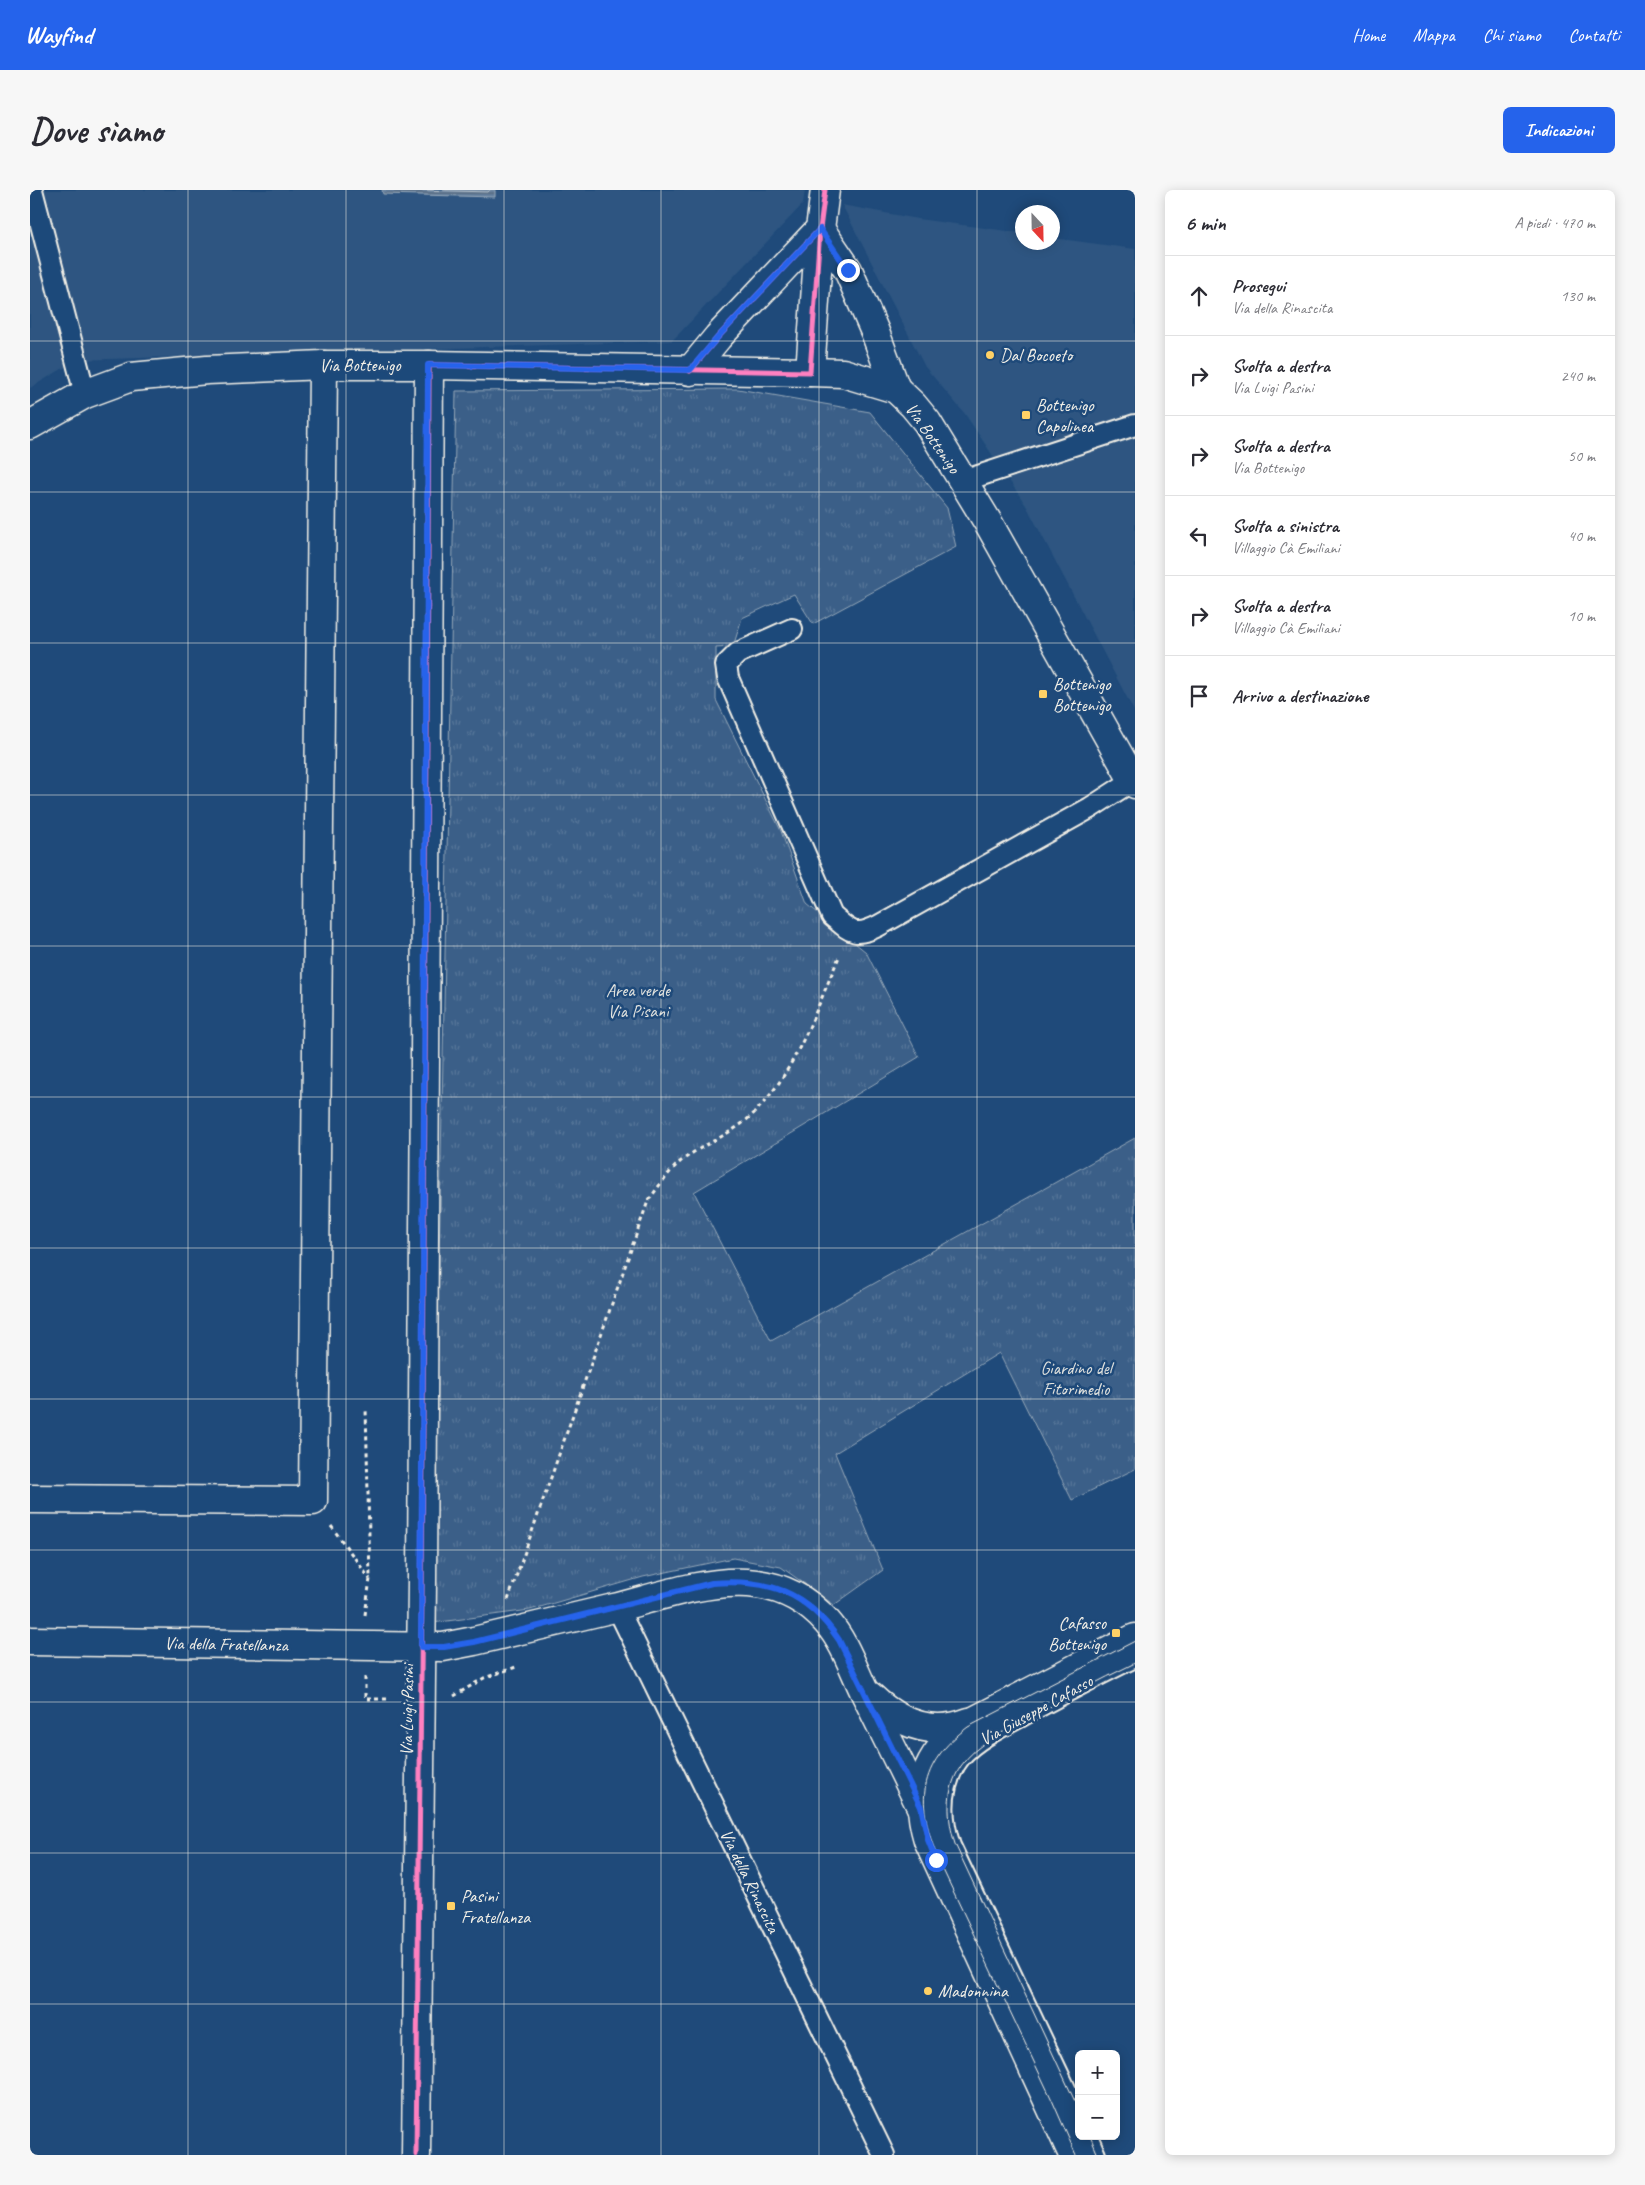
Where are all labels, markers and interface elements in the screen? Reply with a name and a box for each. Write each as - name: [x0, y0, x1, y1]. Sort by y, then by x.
- text: Wayfind: [25, 20, 92, 50]
- text: Home: [1353, 24, 1385, 46]
- text: Mappa: [1413, 24, 1455, 46]
- text: Chi siamo: [1483, 24, 1541, 46]
- text: Contatti: [1569, 24, 1620, 46]
- button: Indicazioni: [1503, 107, 1615, 153]
- text: Dove siamo: [30, 108, 163, 153]
- north arrow: [1015, 205, 1060, 250]
- text: 6 min: [1185, 210, 1226, 236]
- text: A piedi · 470 m: [1514, 213, 1595, 233]
- route end: [837, 259, 860, 282]
- text: Prosegui: [1232, 274, 1285, 298]
- icon: ahead: [1185, 282, 1213, 310]
- text: 130 m: [1561, 286, 1595, 306]
- text: Via della Rinascita: [1232, 298, 1332, 318]
- place label: Dal Bocoeto: [1000, 344, 1074, 366]
- marker: Dal Bocoeto: [984, 349, 996, 361]
- street label: Via Bottenigo: [319, 354, 402, 376]
- text: Svolta a destra: [1232, 354, 1330, 378]
- icon: right: [1185, 362, 1213, 390]
- text: 240 m: [1561, 366, 1595, 386]
- text: Via Luigi Pasini: [1232, 378, 1314, 398]
- place label: Bottenigo Capolinea: [1036, 394, 1095, 437]
- street label: Via Bottenigo: [901, 398, 966, 479]
- marker: Bottenigo Capolinea: [1020, 409, 1032, 421]
- text: Svolta a destra: [1232, 434, 1330, 458]
- icon: right: [1185, 442, 1213, 470]
- text: 50 m: [1568, 446, 1595, 466]
- text: Via Bottenigo: [1232, 458, 1304, 478]
- text: Svolta a sinistra: [1232, 514, 1339, 538]
- icon: left: [1185, 522, 1213, 550]
- text: 40 m: [1568, 526, 1595, 546]
- text: Villaggio Cà Emiliani: [1232, 538, 1340, 558]
- text: Svolta a destra: [1232, 594, 1330, 618]
- icon: right: [1185, 602, 1213, 630]
- text: 10 m: [1568, 606, 1595, 626]
- text: Villaggio Cà Emiliani: [1232, 618, 1340, 638]
- place label: Bottenigo Bottenigo: [1053, 673, 1112, 716]
- icon: arrive: [1185, 682, 1213, 710]
- text: Arrivo a destinazione: [1232, 684, 1368, 708]
- marker: Bottenigo Bottenigo: [1037, 688, 1049, 700]
- park label: Area verde Via Pisani: [606, 979, 671, 1022]
- park label: Giardino del Fitorimedio: [1040, 1357, 1115, 1400]
- place label: Cafasso Bottenigo: [1048, 1612, 1108, 1655]
- marker: Cafasso Bottenigo: [1110, 1627, 1122, 1639]
- street label: Via della Fratellanza: [164, 1632, 290, 1656]
- street label: Via Luigi Pasini: [395, 1661, 419, 1756]
- street label: Via Giuseppe Cafasso: [976, 1669, 1098, 1750]
- street label: Via della Rinascita: [715, 1825, 785, 1938]
- route start: [925, 1849, 948, 1872]
- place label: Pasini Fratellanza: [461, 1885, 531, 1928]
- marker: Pasini Fratellanza: [445, 1900, 457, 1912]
- place label: Madonnina: [938, 1980, 1009, 2002]
- marker: Madonnina: [922, 1985, 934, 1997]
- map controls: [1075, 2050, 1120, 2140]
- button: +: [1075, 2050, 1120, 2095]
- button: −: [1075, 2095, 1120, 2140]

